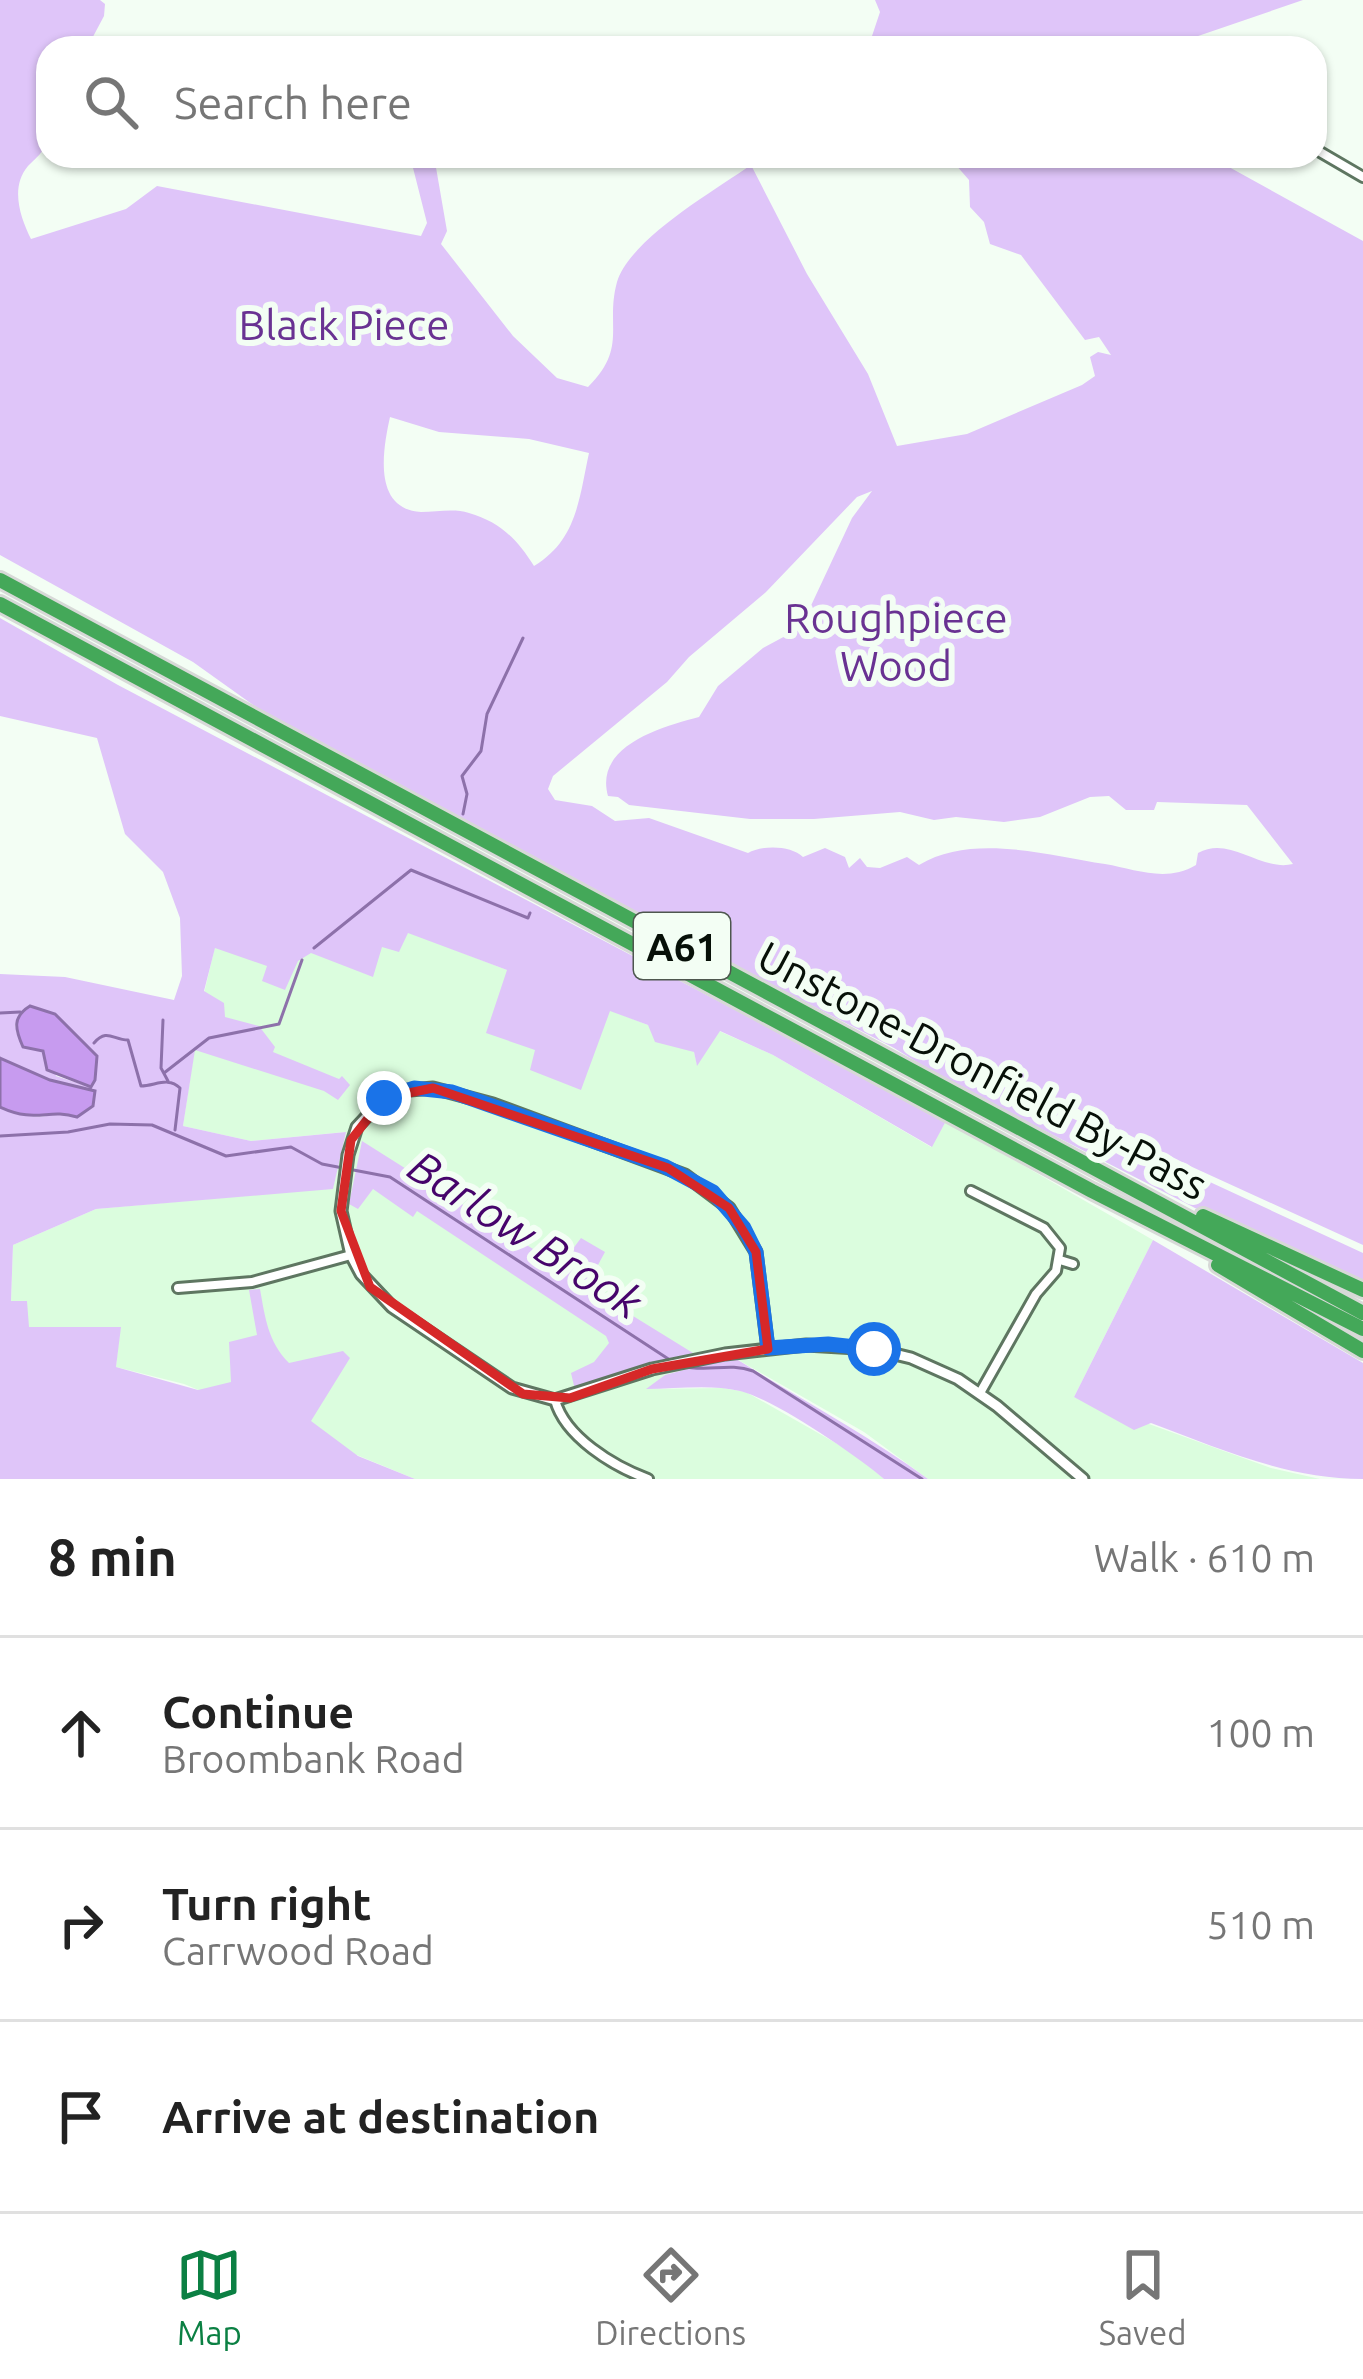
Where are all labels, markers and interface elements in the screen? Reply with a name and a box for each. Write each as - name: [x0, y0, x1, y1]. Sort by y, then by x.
- search box: [36, 36, 1327, 168]
- icon: search: [78, 69, 144, 135]
- text: Search here: [174, 77, 412, 128]
- park label: Black Piece: [239, 301, 449, 348]
- park label: Roughpiece Wood: [784, 594, 1008, 689]
- road number: A61: [634, 913, 730, 979]
- street label: Unstone-Dronfield By-Pass: [750, 931, 1216, 1209]
- route end: [357, 1071, 411, 1125]
- water label: Barlow Brook: [400, 1140, 652, 1328]
- route start: [847, 1322, 901, 1376]
- text: 8 min: [48, 1528, 177, 1586]
- text: Walk · 610 m: [1094, 1536, 1315, 1579]
- text: Continue: [162, 1686, 354, 1737]
- icon: ahead: [48, 1700, 114, 1766]
- text: 100 m: [1206, 1711, 1315, 1754]
- text: Broombank Road: [162, 1737, 464, 1780]
- text: Turn right: [162, 1878, 371, 1929]
- icon: right: [48, 1892, 114, 1958]
- text: 510 m: [1206, 1903, 1315, 1946]
- text: Carrwood Road: [162, 1929, 434, 1972]
- icon: arrive: [48, 2084, 114, 2150]
- text: Arrive at destination: [162, 2091, 599, 2142]
- tab: Map: [176, 2242, 242, 2351]
- tab: Directions: [595, 2242, 746, 2351]
- tab: Saved: [1099, 2242, 1187, 2351]

